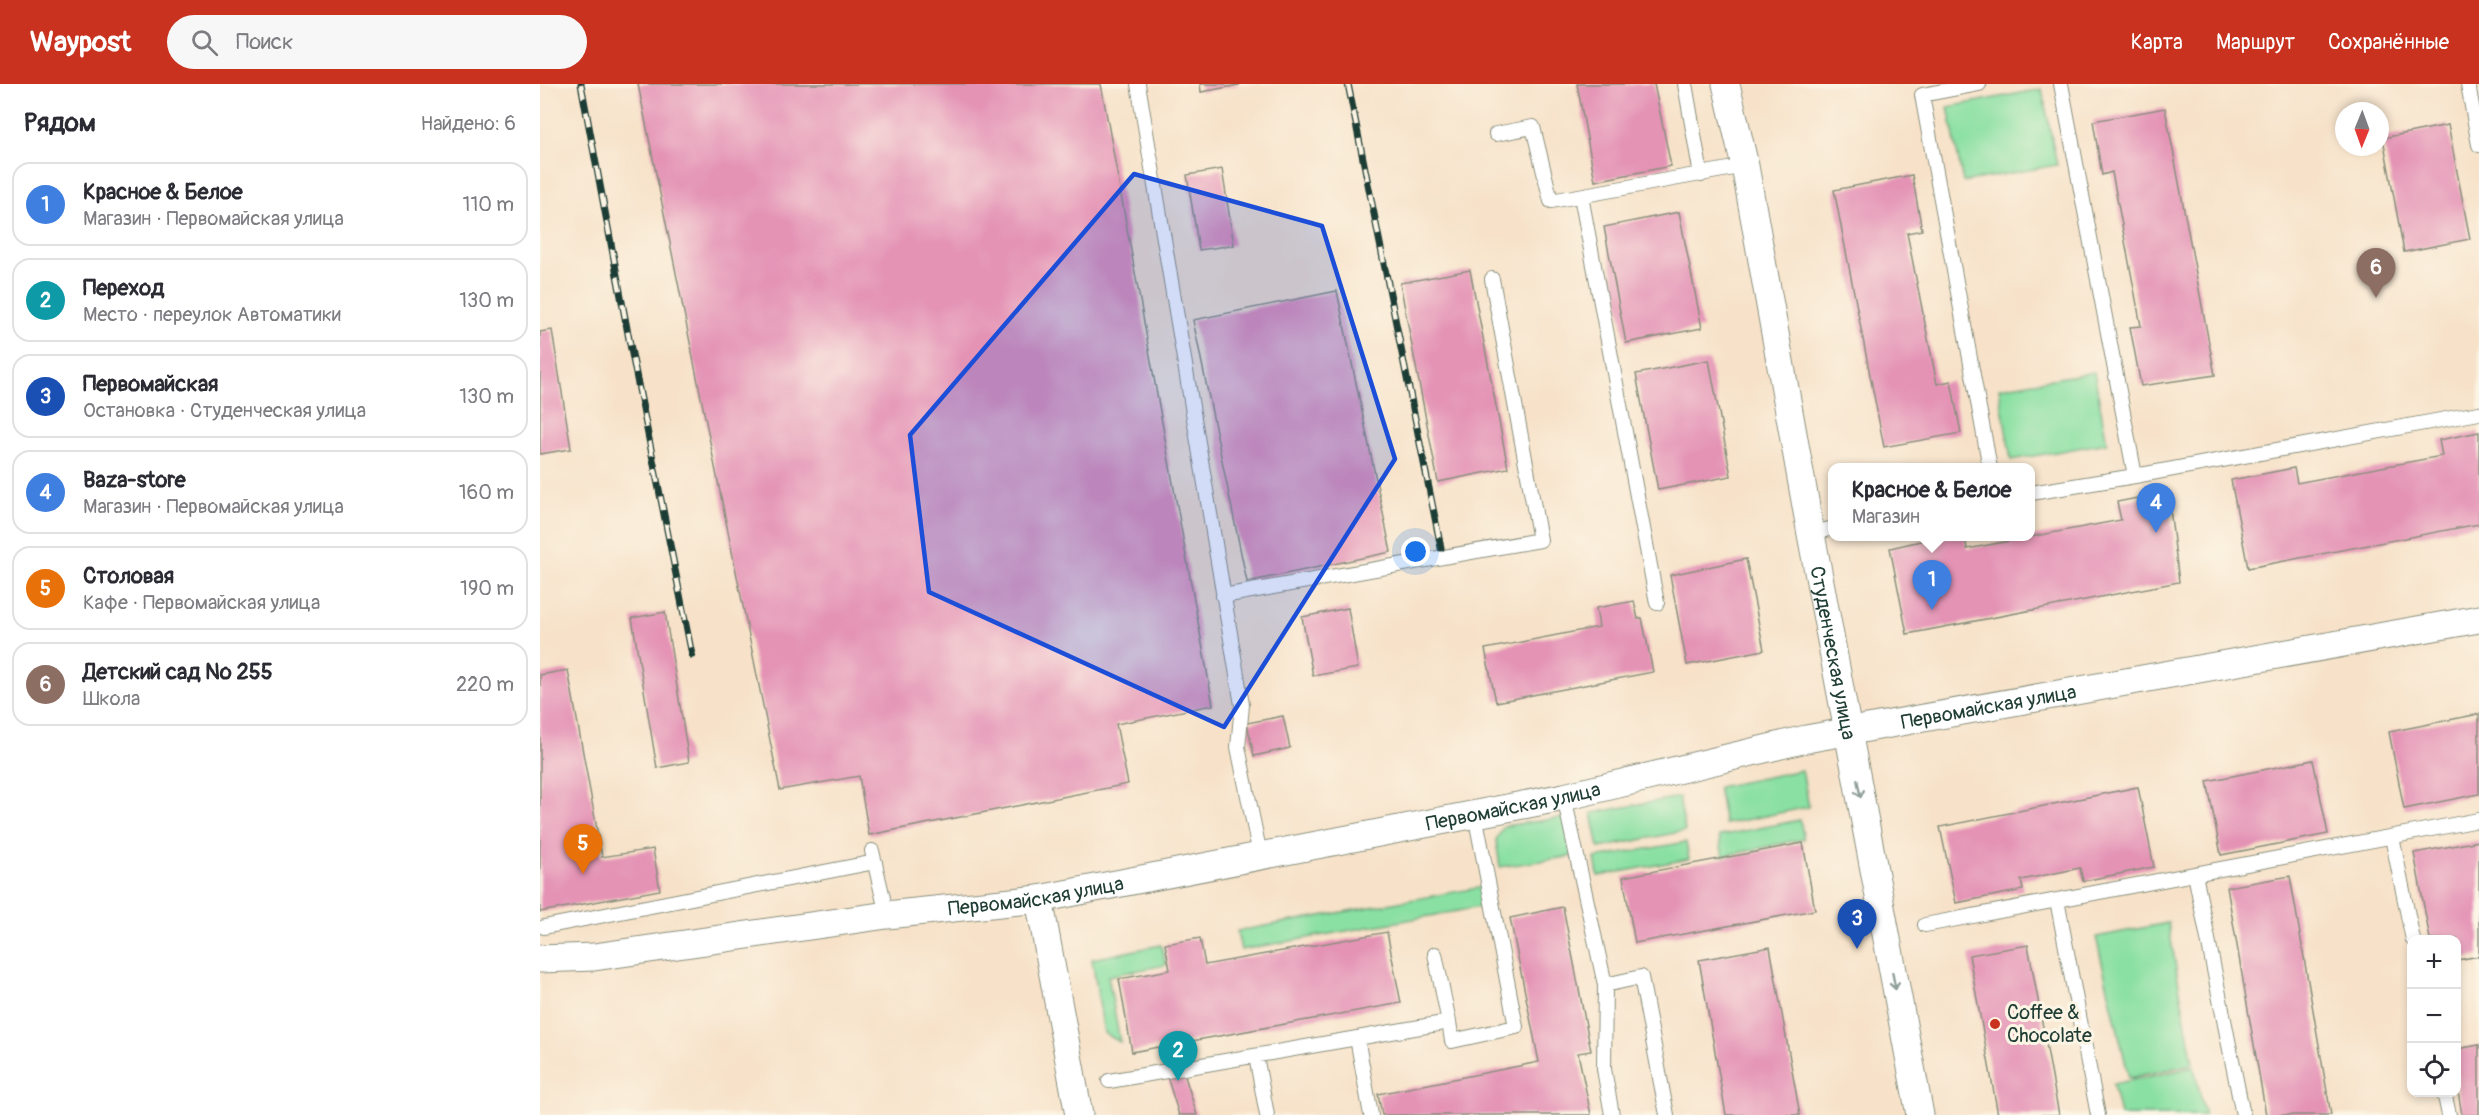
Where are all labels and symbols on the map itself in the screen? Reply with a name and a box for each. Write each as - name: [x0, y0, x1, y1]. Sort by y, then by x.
- north arrow: [2335, 102, 2389, 156]
- pin: 6: [2356, 248, 2396, 298]
- pin: 4: [2136, 484, 2176, 533]
- your location: [1401, 537, 1430, 566]
- pin: 1: [1912, 560, 1952, 610]
- street label: Студенческая улица: [1804, 564, 1861, 742]
- street label: Первомайская улица: [1899, 679, 2078, 735]
- street label: Первомайская улица: [1424, 777, 1603, 837]
- one-way arrow: [1854, 779, 1865, 798]
- pin: 5: [564, 824, 603, 874]
- street label: Первомайская улица: [947, 871, 1126, 922]
- pin: 3: [1838, 900, 1876, 949]
- one-way arrow: [1889, 970, 1900, 990]
- place label: Coffee & Chocolate: [2007, 1000, 2092, 1048]
- marker: Coffee & Chocolate: [1988, 1017, 2002, 1031]
- pin: 2: [1158, 1032, 1198, 1081]

